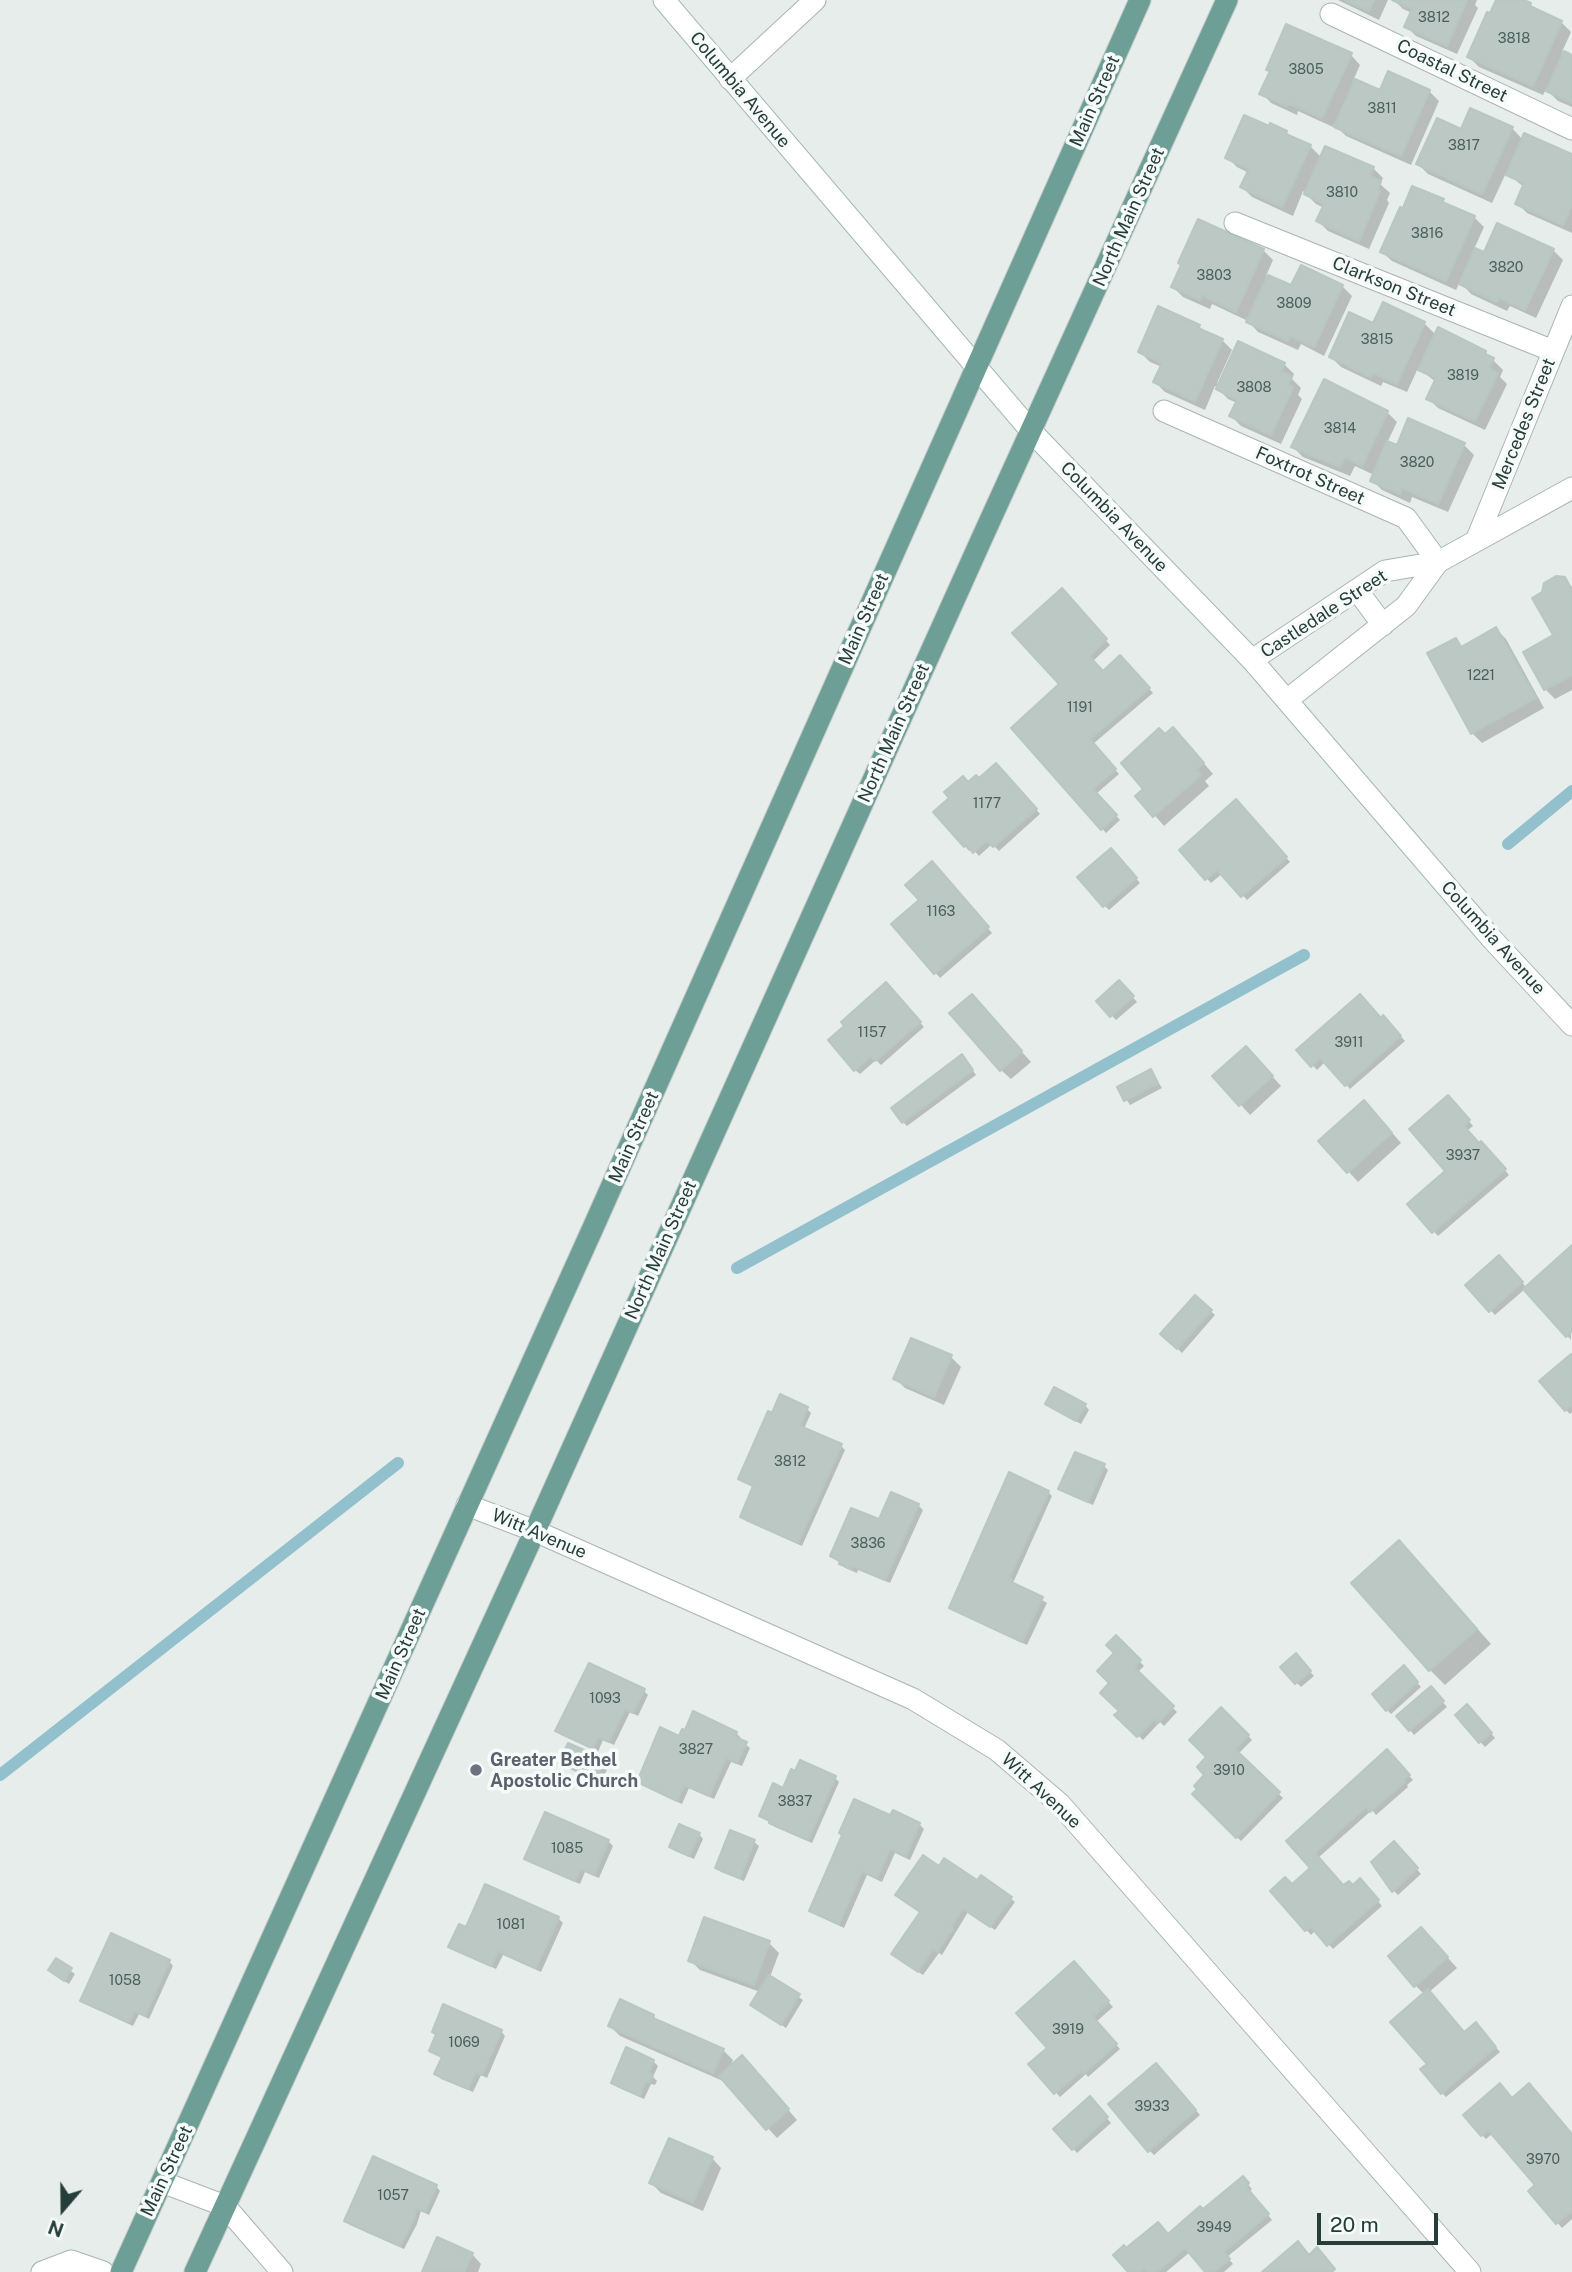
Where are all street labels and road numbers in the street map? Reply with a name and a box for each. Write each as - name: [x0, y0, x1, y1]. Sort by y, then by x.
- street label: Columbia Avenue: [685, 27, 795, 153]
- street label: Coastal Street: [1393, 35, 1511, 107]
- street label: Main Street: [1065, 52, 1125, 150]
- street label: North Main Street: [1089, 144, 1169, 290]
- street label: Clarkson Street: [1329, 252, 1459, 322]
- street label: Mercedes Street: [1488, 355, 1560, 493]
- street label: Foxtrot Street: [1252, 442, 1368, 510]
- street label: Columbia Avenue: [1056, 457, 1172, 577]
- street label: Castledale Street: [1257, 565, 1391, 663]
- street label: Main Street: [834, 570, 894, 668]
- street label: North Main Street: [854, 660, 934, 806]
- street label: Columbia Avenue: [1436, 877, 1550, 999]
- street label: Main Street: [604, 1088, 664, 1186]
- street label: North Main Street: [621, 1177, 701, 1323]
- street label: Witt Avenue: [488, 1504, 590, 1564]
- street label: Main Street: [371, 1605, 431, 1703]
- street label: Witt Avenue: [997, 1749, 1085, 1833]
- street label: Main Street: [137, 2122, 197, 2220]

